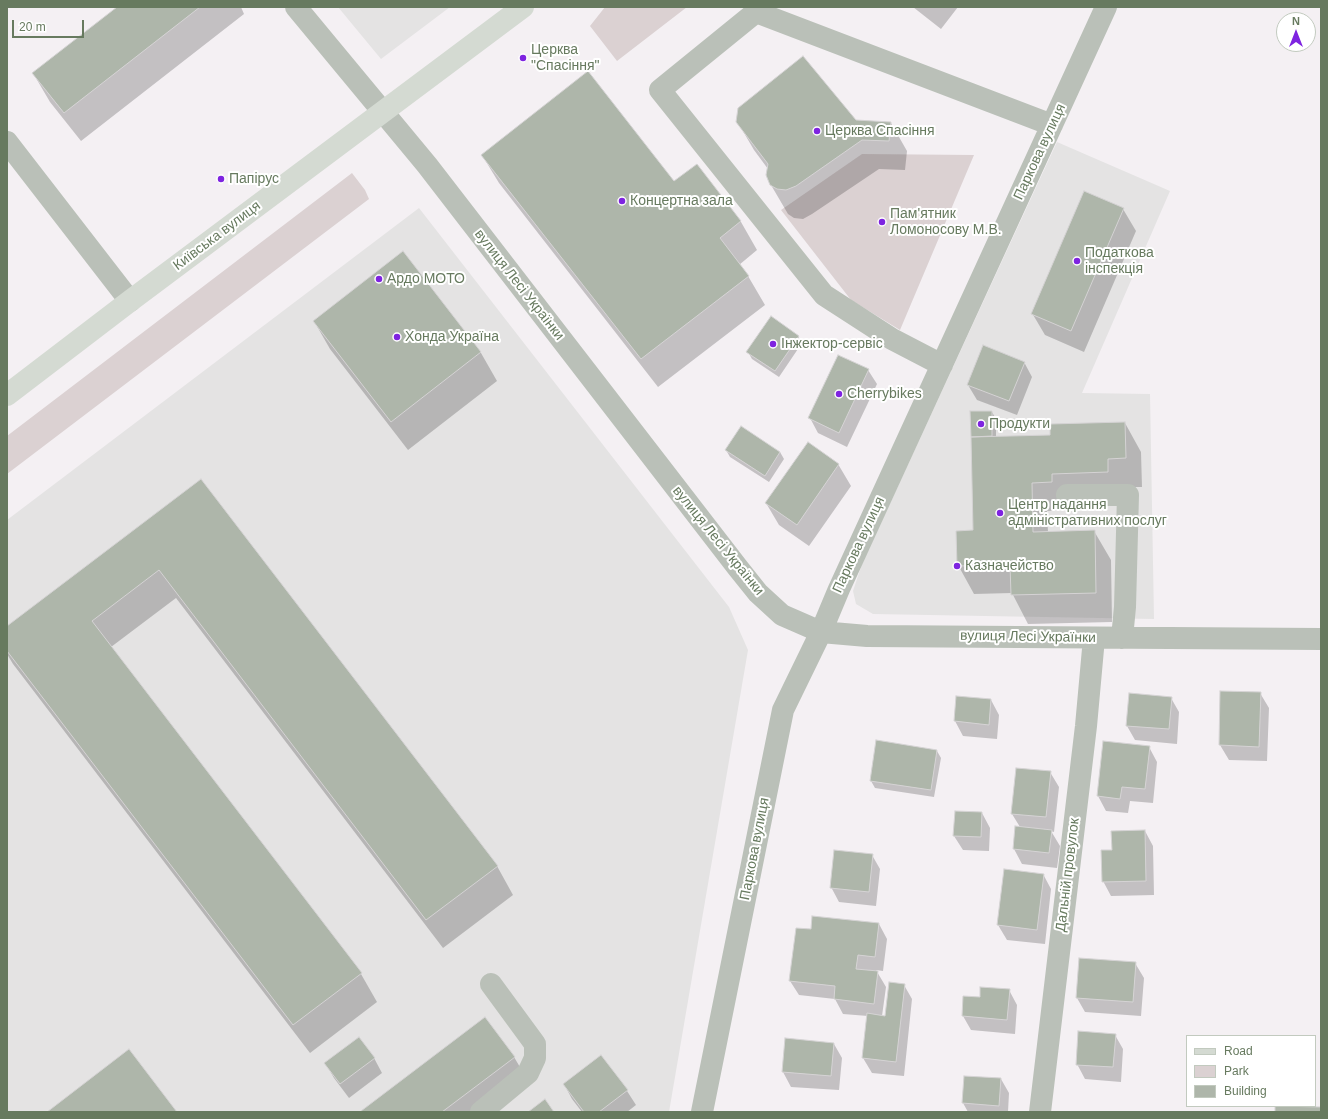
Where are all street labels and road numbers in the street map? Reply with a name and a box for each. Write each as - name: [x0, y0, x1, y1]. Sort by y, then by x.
- street label: Паркова вулиця: [1010, 101, 1070, 203]
- street label: Київська вулиця: [170, 198, 264, 274]
- street label: вулиця Лесі Українки: [471, 226, 567, 344]
- street label: вулиця Лесі Українки: [669, 483, 767, 599]
- street label: Паркова вулиця: [829, 494, 889, 596]
- street label: вулиця Лесі Українки: [960, 627, 1096, 647]
- street label: Паркова вулиця: [737, 796, 773, 902]
- street label: Дальній провулок: [1053, 817, 1083, 933]

